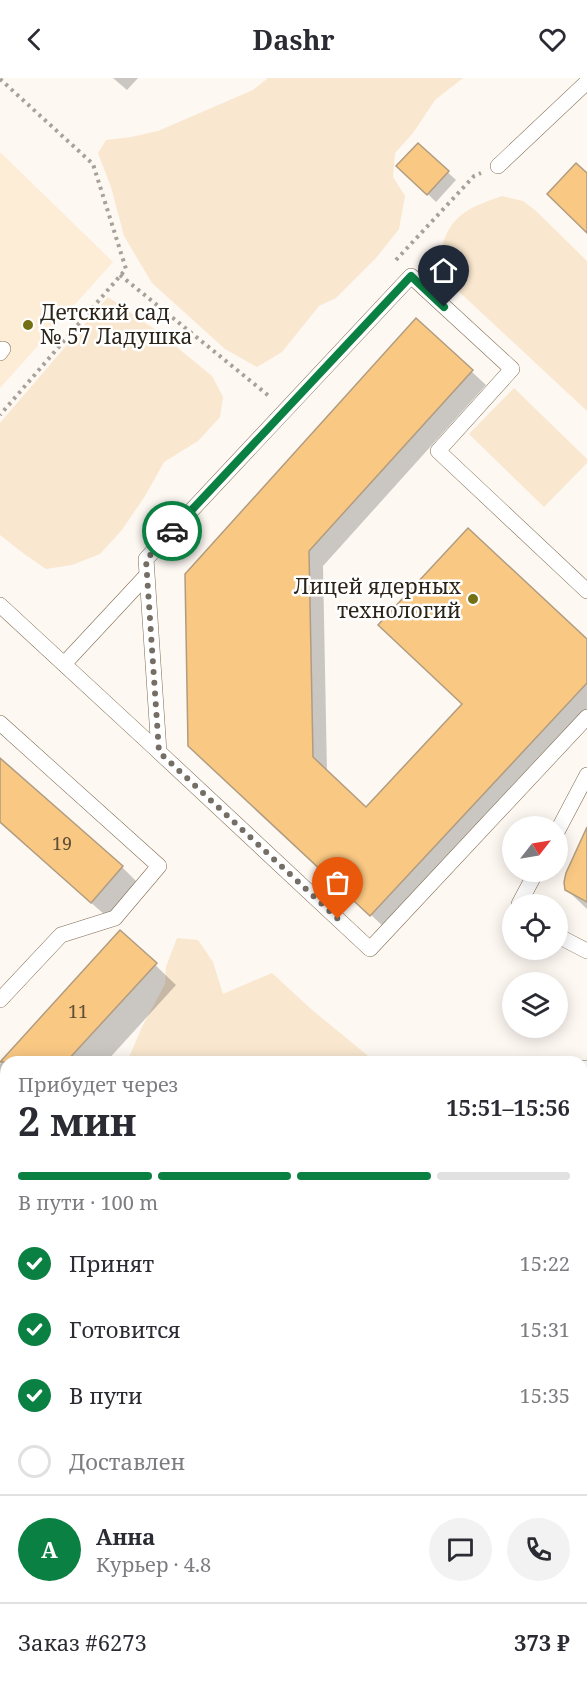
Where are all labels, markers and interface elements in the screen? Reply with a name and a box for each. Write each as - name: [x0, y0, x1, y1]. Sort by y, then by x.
- text: Dashr: [252, 21, 335, 58]
- icon: back: [18, 23, 51, 56]
- icon: heart: [536, 23, 569, 56]
- pin: [418, 245, 469, 307]
- icon: home: [427, 254, 460, 287]
- place label: Детский сад № 57 Ладушка: [40, 298, 192, 350]
- marker: Детский сад № 57 Ладушка: [21, 318, 35, 332]
- courier: [142, 501, 202, 561]
- icon: car: [156, 515, 189, 548]
- place label: Лицей ядерных технологий: [294, 572, 462, 624]
- marker: Лицей ядерных технологий: [466, 592, 480, 606]
- north arrow: [502, 816, 568, 882]
- map controls: [502, 816, 568, 1038]
- house number: 19: [52, 831, 72, 855]
- pin: [312, 857, 363, 919]
- icon: bag: [321, 866, 354, 899]
- button: locate: [502, 894, 568, 960]
- button: layers: [502, 972, 568, 1038]
- house number: 11: [68, 999, 88, 1023]
- text: Прибудет через: [18, 1071, 178, 1098]
- text: 15:51–15:56: [446, 1092, 570, 1122]
- text: 2 мин: [18, 1094, 136, 1147]
- text: В пути · 100 m: [18, 1189, 158, 1216]
- icon: check: [18, 1247, 51, 1280]
- text: Принят: [69, 1248, 154, 1278]
- text: 15:22: [520, 1250, 570, 1277]
- icon: check: [18, 1313, 51, 1346]
- text: Готовится: [69, 1314, 181, 1344]
- text: 15:31: [520, 1316, 570, 1343]
- icon: check: [18, 1379, 51, 1412]
- text: В пути: [69, 1380, 143, 1410]
- text: 15:35: [520, 1382, 570, 1409]
- text: Доставлен: [69, 1446, 185, 1476]
- button: chat: [429, 1518, 492, 1581]
- button: phone: [507, 1518, 570, 1581]
- text: Анна: [96, 1521, 155, 1551]
- text: А: [41, 1534, 58, 1564]
- text: Курьер · 4.8: [96, 1551, 211, 1578]
- text: Заказ #6273: [18, 1627, 147, 1657]
- text: 373 ₽: [514, 1627, 570, 1657]

